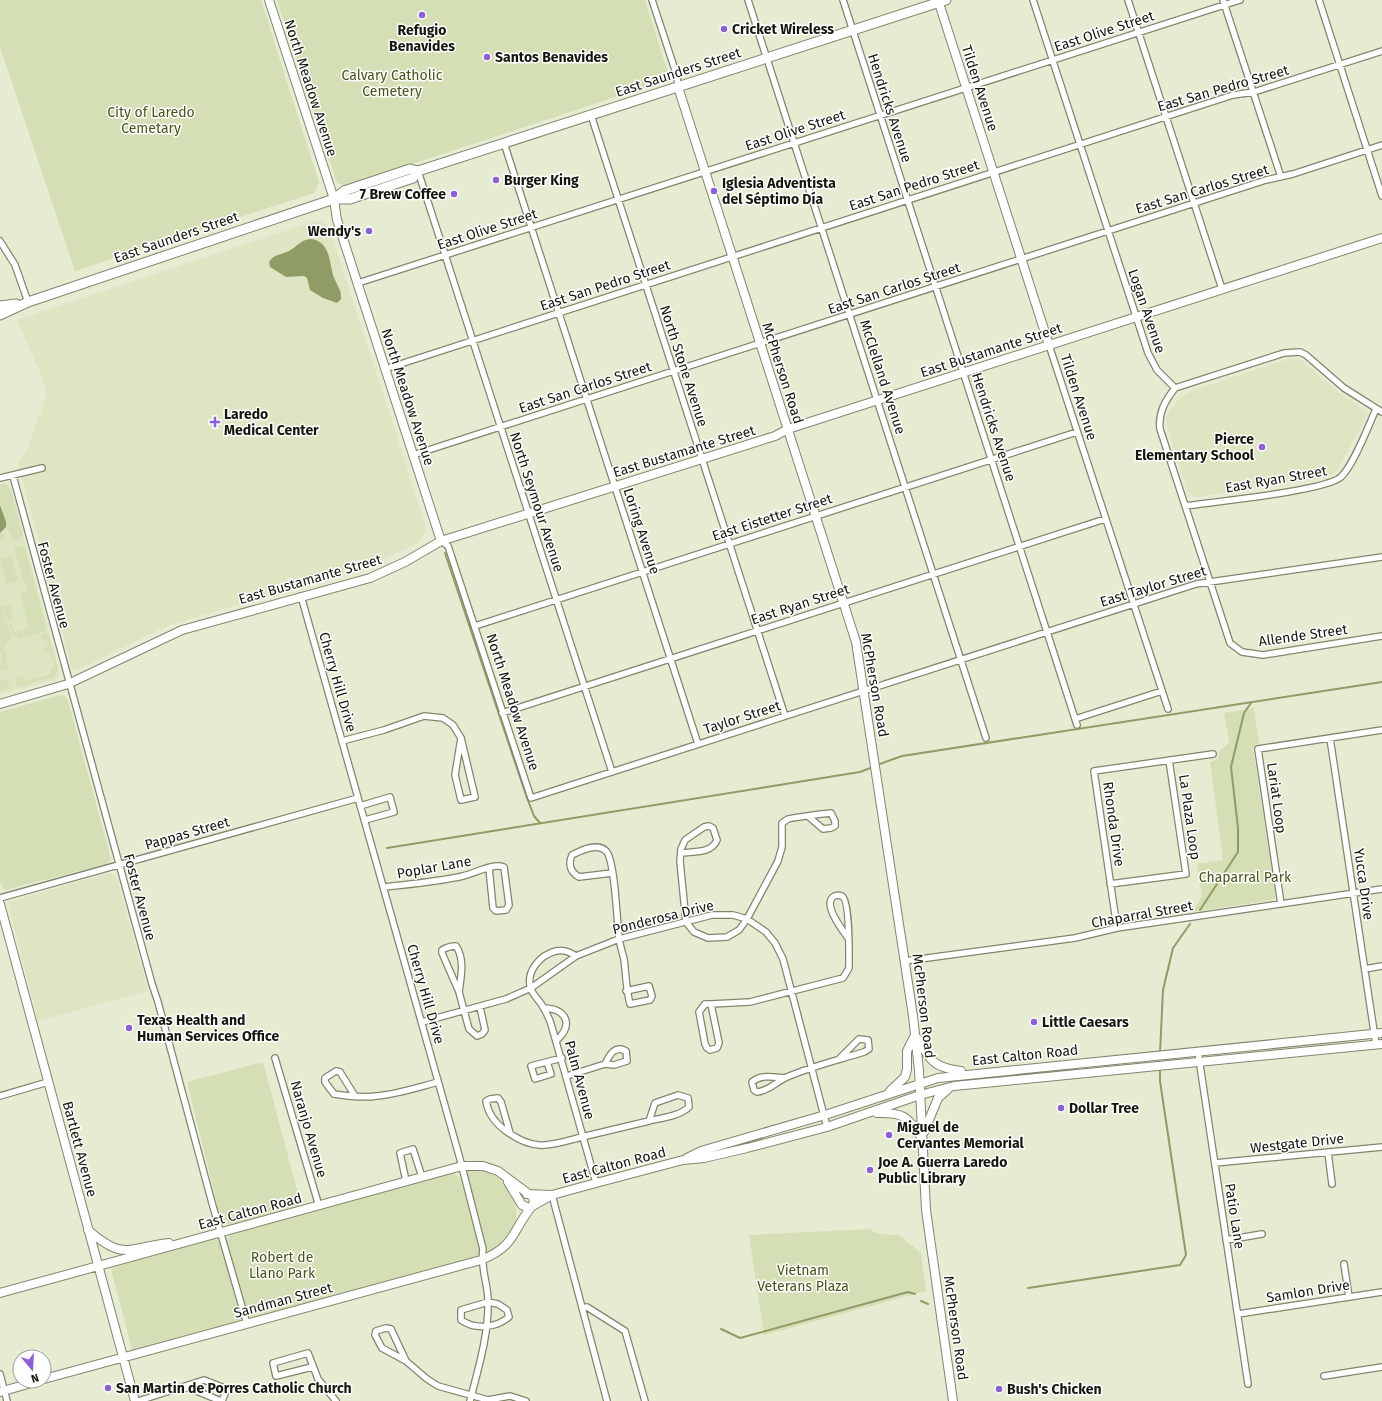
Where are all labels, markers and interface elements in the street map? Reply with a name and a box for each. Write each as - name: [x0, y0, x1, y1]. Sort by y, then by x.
- street label: East Olive Street: [1052, 7, 1157, 56]
- marker: Refugio Benavides: [417, 10, 427, 20]
- street label: North Meadow Avenue: [280, 18, 341, 159]
- place label: Cricket Wireless: [732, 21, 834, 38]
- place label: Refugio Benavides: [389, 22, 455, 55]
- marker: Cricket Wireless: [719, 24, 729, 34]
- street label: Tilden Avenue: [958, 43, 1001, 133]
- street label: East Saunders Street: [613, 44, 744, 101]
- place label: Santos Benavides: [495, 49, 608, 66]
- marker: Santos Benavides: [482, 52, 492, 62]
- street label: Hendricks Avenue: [864, 52, 915, 165]
- street label: East San Pedro Street: [1156, 61, 1292, 115]
- park label: Calvary Catholic Cemetery: [342, 67, 443, 100]
- park label: City of Laredo Cemetary: [107, 104, 195, 137]
- street label: East Olive Street: [743, 106, 848, 155]
- street label: East San Pedro Street: [847, 156, 982, 215]
- street label: East San Carlos Street: [1133, 161, 1272, 218]
- place label: Burger King: [504, 172, 579, 189]
- marker: Burger King: [491, 175, 501, 185]
- place label: Iglesia Adventista del Séptimo Día: [722, 175, 836, 208]
- place label: 7 Brew Coffee: [360, 186, 446, 203]
- marker: Iglesia Adventista del Séptimo Día: [709, 186, 719, 196]
- marker: 7 Brew Coffee: [449, 189, 459, 199]
- street label: East Olive Street: [435, 205, 540, 254]
- street label: East Saunders Street: [111, 208, 242, 267]
- place label: Wendy's: [308, 223, 361, 240]
- marker: Wendy's: [364, 226, 374, 236]
- street label: East San Pedro Street: [538, 256, 673, 315]
- street label: East San Carlos Street: [826, 259, 964, 318]
- street label: Logan Avenue: [1124, 267, 1169, 355]
- street label: North Stone Avenue: [656, 303, 711, 429]
- street label: McClelland Avenue: [856, 318, 909, 437]
- street label: East Bustamante Street: [918, 319, 1065, 381]
- street label: McPherson Road: [758, 320, 807, 426]
- street label: North Meadow Avenue: [377, 327, 438, 468]
- street label: Tilden Avenue: [1057, 352, 1100, 442]
- street label: East San Carlos Street: [517, 358, 655, 417]
- street label: Hendricks Avenue: [968, 371, 1019, 484]
- place label: Laredo Medical Center: [224, 406, 319, 439]
- marker: Laredo Medical Center: [209, 416, 221, 428]
- street label: East Bustamante Street: [611, 421, 758, 481]
- street label: North Seymour Avenue: [506, 430, 567, 574]
- place label: Pierce Elementary School: [1135, 431, 1255, 464]
- marker: Pierce Elementary School: [1257, 442, 1267, 452]
- street label: East Ryan Street: [1224, 462, 1329, 497]
- street label: Loring Avenue: [620, 486, 663, 576]
- street label: East Eistetter Street: [710, 490, 835, 545]
- street label: Foster Avenue: [34, 540, 73, 630]
- street label: East Bustamante Street: [237, 551, 384, 608]
- street label: East Taylor Street: [1098, 562, 1209, 611]
- street label: East Ryan Street: [749, 580, 853, 628]
- street label: Allende Street: [1257, 621, 1350, 650]
- street label: Cherry Hill Drive: [315, 630, 360, 734]
- street label: North Meadow Avenue: [482, 632, 543, 773]
- street label: McPherson Road: [857, 632, 892, 738]
- street label: Taylor Street: [701, 697, 784, 738]
- street label: Lariat Loop: [1263, 761, 1290, 835]
- street label: La Plaza Loop: [1175, 773, 1204, 861]
- street label: Rhonda Drive: [1099, 781, 1128, 868]
- street label: Pappas Street: [143, 813, 232, 854]
- street label: Yucca Drive: [1350, 847, 1377, 921]
- street label: Foster Avenue: [120, 852, 159, 942]
- street label: Poplar Lane: [396, 853, 473, 882]
- park label: Chaparral Park: [1199, 869, 1292, 886]
- street label: Ponderosa Drive: [611, 897, 716, 938]
- street label: Chaparral Street: [1090, 897, 1195, 932]
- street label: Cherry Hill Drive: [403, 942, 448, 1046]
- street label: McPherson Road: [909, 953, 938, 1059]
- place label: Texas Health and Human Services Office: [137, 1012, 279, 1045]
- place label: Little Caesars: [1042, 1014, 1129, 1031]
- marker: Little Caesars: [1029, 1017, 1039, 1027]
- marker: Texas Health and Human Services Office: [124, 1023, 134, 1033]
- street label: Palm Avenue: [561, 1039, 598, 1122]
- street label: East Calton Road: [971, 1041, 1079, 1070]
- street label: Naranjo Avenue: [287, 1079, 330, 1180]
- street label: Bartlett Avenue: [59, 1099, 100, 1199]
- place label: Dollar Tree: [1069, 1100, 1139, 1117]
- marker: Dollar Tree: [1056, 1103, 1066, 1113]
- place label: Miguel de Cervantes Memorial: [897, 1119, 1025, 1152]
- marker: Miguel de Cervantes Memorial: [884, 1130, 894, 1140]
- street label: Westgate Drive: [1249, 1130, 1345, 1157]
- street label: East Calton Road: [560, 1143, 668, 1187]
- place label: Joe A. Guerra Laredo Public Library: [877, 1154, 1007, 1187]
- marker: Joe A. Guerra Laredo Public Library: [865, 1165, 875, 1175]
- street label: Patio Lane: [1221, 1182, 1248, 1250]
- street label: East Calton Road: [196, 1189, 304, 1233]
- park label: Robert de Llano Park: [249, 1249, 316, 1282]
- park label: Vietnam Veterans Plaza: [757, 1262, 849, 1295]
- street label: McPherson Road: [940, 1275, 971, 1381]
- street label: Samlon Drive: [1265, 1277, 1351, 1306]
- street label: Sandman Street: [232, 1279, 335, 1322]
- north arrow: [12, 1349, 52, 1389]
- text: N: [29, 1371, 40, 1385]
- place label: San Martin de Porres Catholic Church: [116, 1380, 352, 1397]
- place label: Bush's Chicken: [1007, 1381, 1102, 1398]
- marker: San Martin de Porres Catholic Church: [103, 1383, 113, 1393]
- marker: Bush's Chicken: [994, 1384, 1004, 1394]

